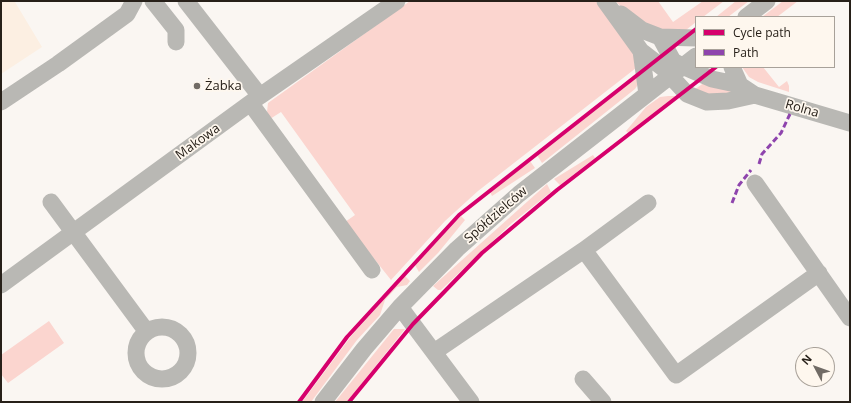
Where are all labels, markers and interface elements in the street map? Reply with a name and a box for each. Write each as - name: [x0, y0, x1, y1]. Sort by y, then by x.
- legend: [695, 16, 835, 68]
- text: Cycle path: [733, 24, 791, 41]
- text: Path: [733, 44, 759, 61]
- place label: Żabka: [205, 78, 242, 94]
- marker: Żabka: [192, 81, 202, 91]
- street label: Rolna: [783, 97, 821, 121]
- street label: Makowa: [173, 121, 223, 163]
- street label: Spółdzielców: [461, 183, 531, 247]
- north arrow: [795, 347, 835, 387]
- text: N: [798, 351, 815, 368]

